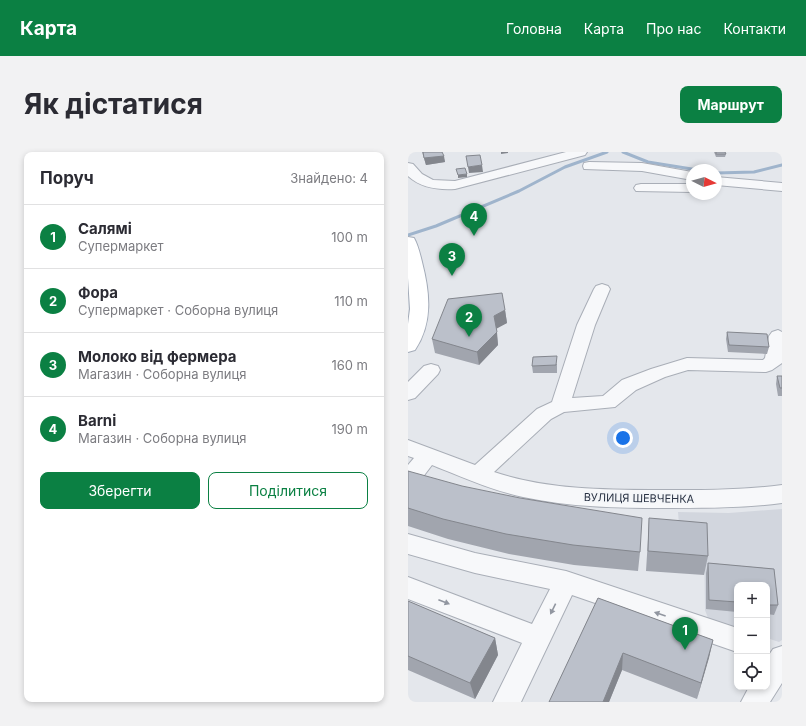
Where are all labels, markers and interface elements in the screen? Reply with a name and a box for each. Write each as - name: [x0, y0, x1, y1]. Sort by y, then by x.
- text: Карта: [20, 17, 77, 40]
- text: Головна: [506, 20, 562, 37]
- text: Карта: [584, 20, 624, 37]
- text: Про нас: [646, 20, 701, 37]
- text: Контакти: [723, 20, 786, 37]
- button: Маршрут: [680, 86, 782, 123]
- text: Як дістатися: [24, 87, 203, 121]
- north arrow: [686, 164, 722, 200]
- text: Поруч: [40, 168, 94, 188]
- text: Знайдено: 4: [290, 170, 368, 186]
- pin: 4: [461, 203, 487, 236]
- text: Салямі: [78, 219, 132, 238]
- text: 1: [50, 229, 56, 245]
- text: 100 m: [331, 229, 368, 245]
- text: Супермаркет: [78, 238, 164, 254]
- pin: 3: [439, 243, 465, 276]
- text: Фора: [78, 283, 118, 302]
- text: 2: [49, 293, 57, 309]
- text: 110 m: [334, 293, 368, 309]
- text: Супермаркет · Соборна вулиця: [78, 302, 278, 318]
- pin: 2: [456, 304, 482, 337]
- text: Молоко від фермера: [78, 347, 237, 366]
- text: 3: [49, 357, 57, 373]
- text: 160 m: [331, 357, 368, 373]
- text: Магазин · Соборна вулиця: [78, 366, 246, 382]
- text: Barni: [78, 411, 116, 430]
- text: 4: [49, 421, 57, 437]
- text: 190 m: [331, 421, 368, 437]
- your location: [613, 428, 633, 448]
- text: Магазин · Соборна вулиця: [78, 430, 246, 446]
- button: Зберегти: [40, 472, 200, 509]
- button: Поділитися: [208, 472, 368, 509]
- street label: ВУЛИЦЯ ШЕВЧЕНКА: [584, 490, 695, 506]
- map controls: [734, 582, 770, 690]
- button: +: [734, 582, 770, 618]
- one-way arrow: [439, 599, 451, 605]
- one-way arrow: [550, 604, 556, 615]
- one-way arrow: [654, 611, 666, 617]
- pin: 1: [672, 617, 698, 650]
- button: −: [734, 618, 770, 654]
- button: locate: [734, 654, 770, 690]

